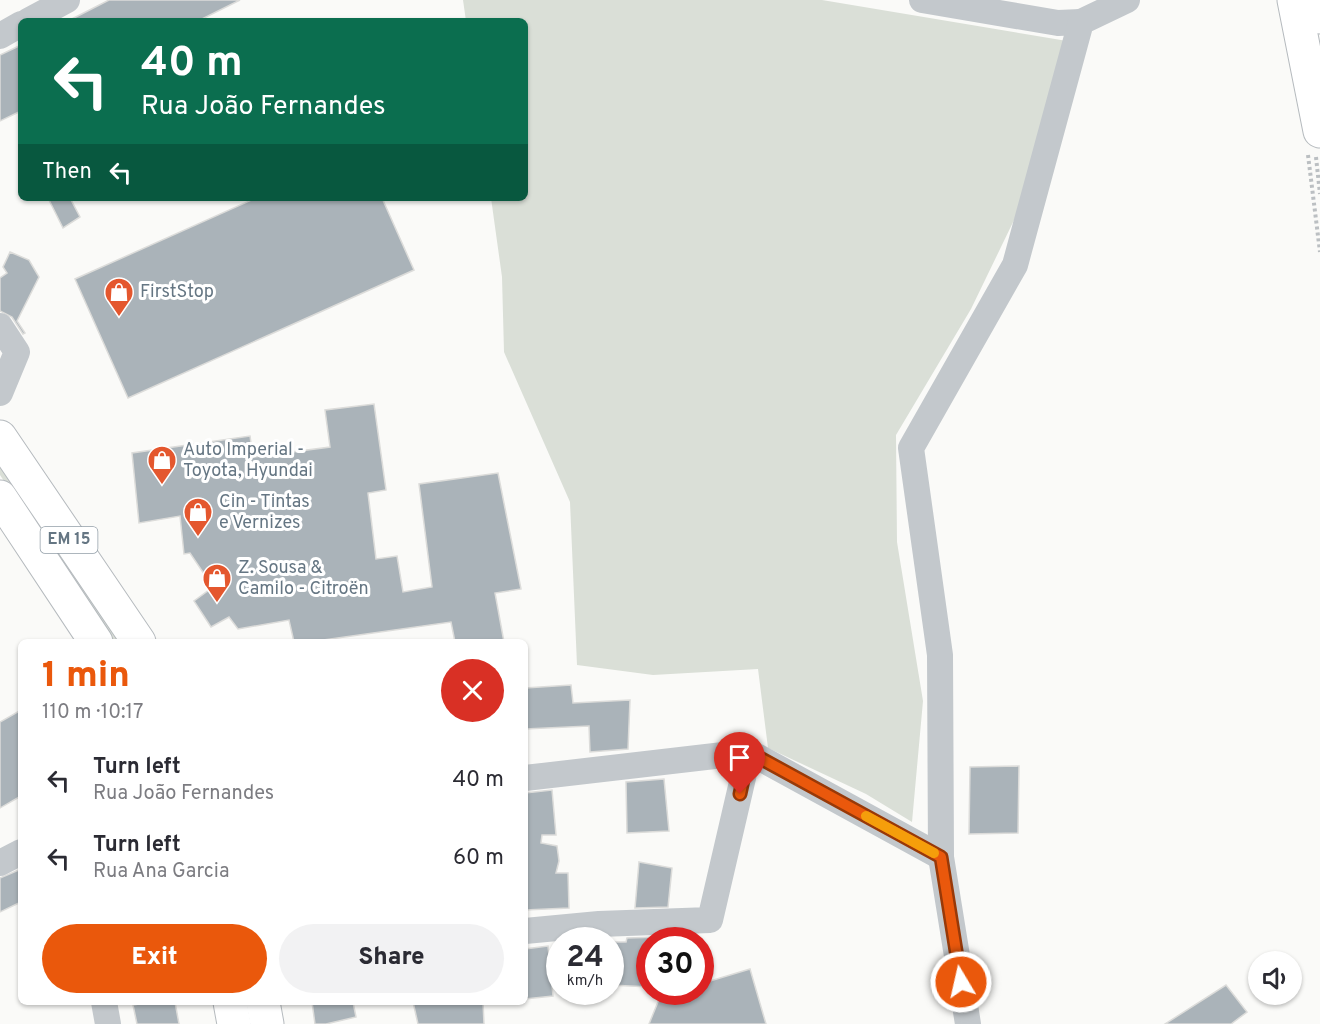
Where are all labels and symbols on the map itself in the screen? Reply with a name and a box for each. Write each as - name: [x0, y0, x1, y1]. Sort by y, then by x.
- shop icon: FirstStop: [103, 276, 135, 318]
- place label: FirstStop: [140, 281, 214, 304]
- place label: Auto Imperial - Toyota, Hyundai: [183, 439, 313, 483]
- shop icon: Auto Imperial - Toyota, Hyundai: [146, 444, 178, 486]
- place label: Cin - Tintas e Vernizes: [219, 491, 310, 535]
- shop icon: Cin - Tintas e Vernizes: [182, 496, 214, 538]
- road number: EM 15: [40, 527, 98, 553]
- place label: Z. Sousa & Camilo - Citroën: [238, 557, 369, 601]
- shop icon: Z. Sousa & Camilo - Citroën: [201, 562, 233, 604]
- pin: [714, 732, 765, 794]
- speed limit sign: 30: [636, 927, 714, 1005]
- position arrow: [929, 950, 993, 1014]

